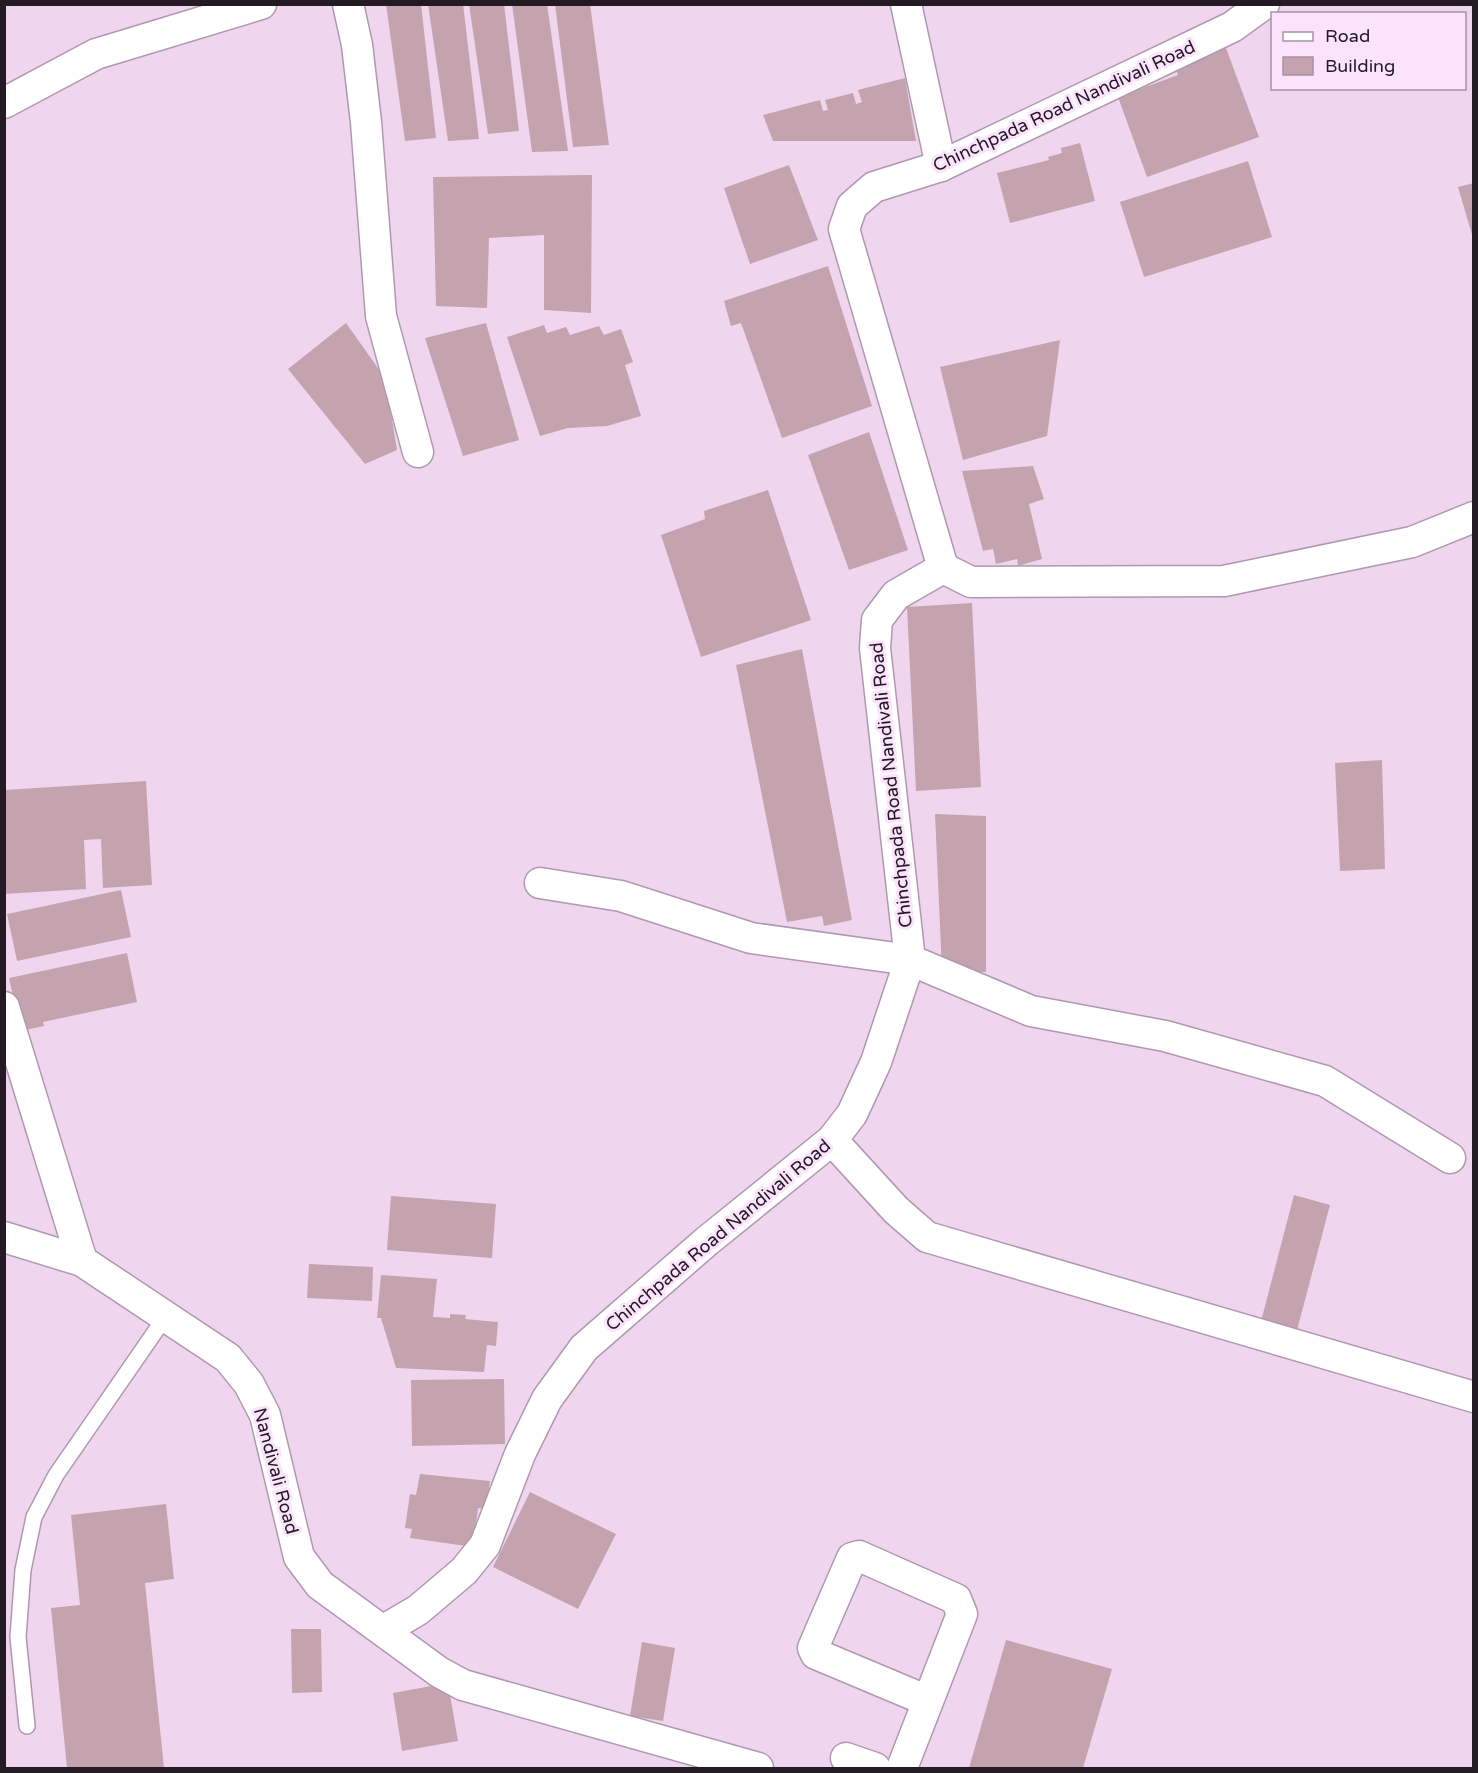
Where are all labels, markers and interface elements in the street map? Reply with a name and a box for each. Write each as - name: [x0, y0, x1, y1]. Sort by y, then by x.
- legend: [1271, 12, 1466, 90]
- text: Road: [1325, 25, 1370, 47]
- street label: Chinchpada Road Nandivali Road: [929, 35, 1199, 177]
- text: Building: [1325, 55, 1395, 77]
- street label: Chinchpada Road Nandivali Road: [865, 641, 917, 929]
- street label: Chinchpada Road Nandivali Road: [601, 1134, 835, 1336]
- street label: Nandivali Road: [249, 1405, 303, 1537]

